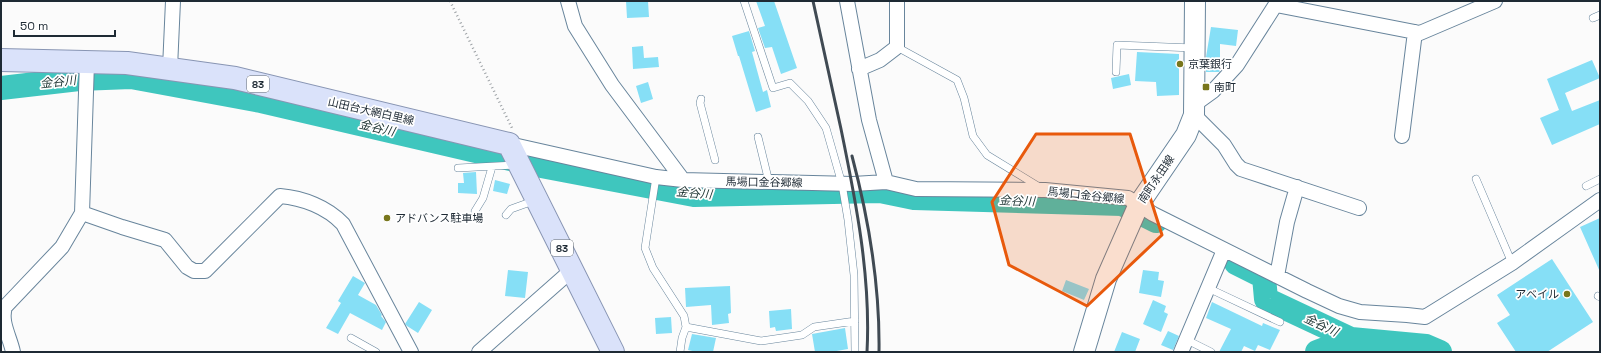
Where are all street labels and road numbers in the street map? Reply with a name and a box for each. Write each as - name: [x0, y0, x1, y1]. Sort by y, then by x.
- road number: 83: [247, 76, 269, 92]
- street label: 山田台大網白里線: [327, 94, 415, 128]
- street label: 南町永田線: [1135, 152, 1177, 206]
- street label: 馬場口金谷郷線: [725, 174, 803, 190]
- street label: 馬場口金谷郷線: [1047, 184, 1125, 206]
- road number: 83: [551, 240, 573, 256]

